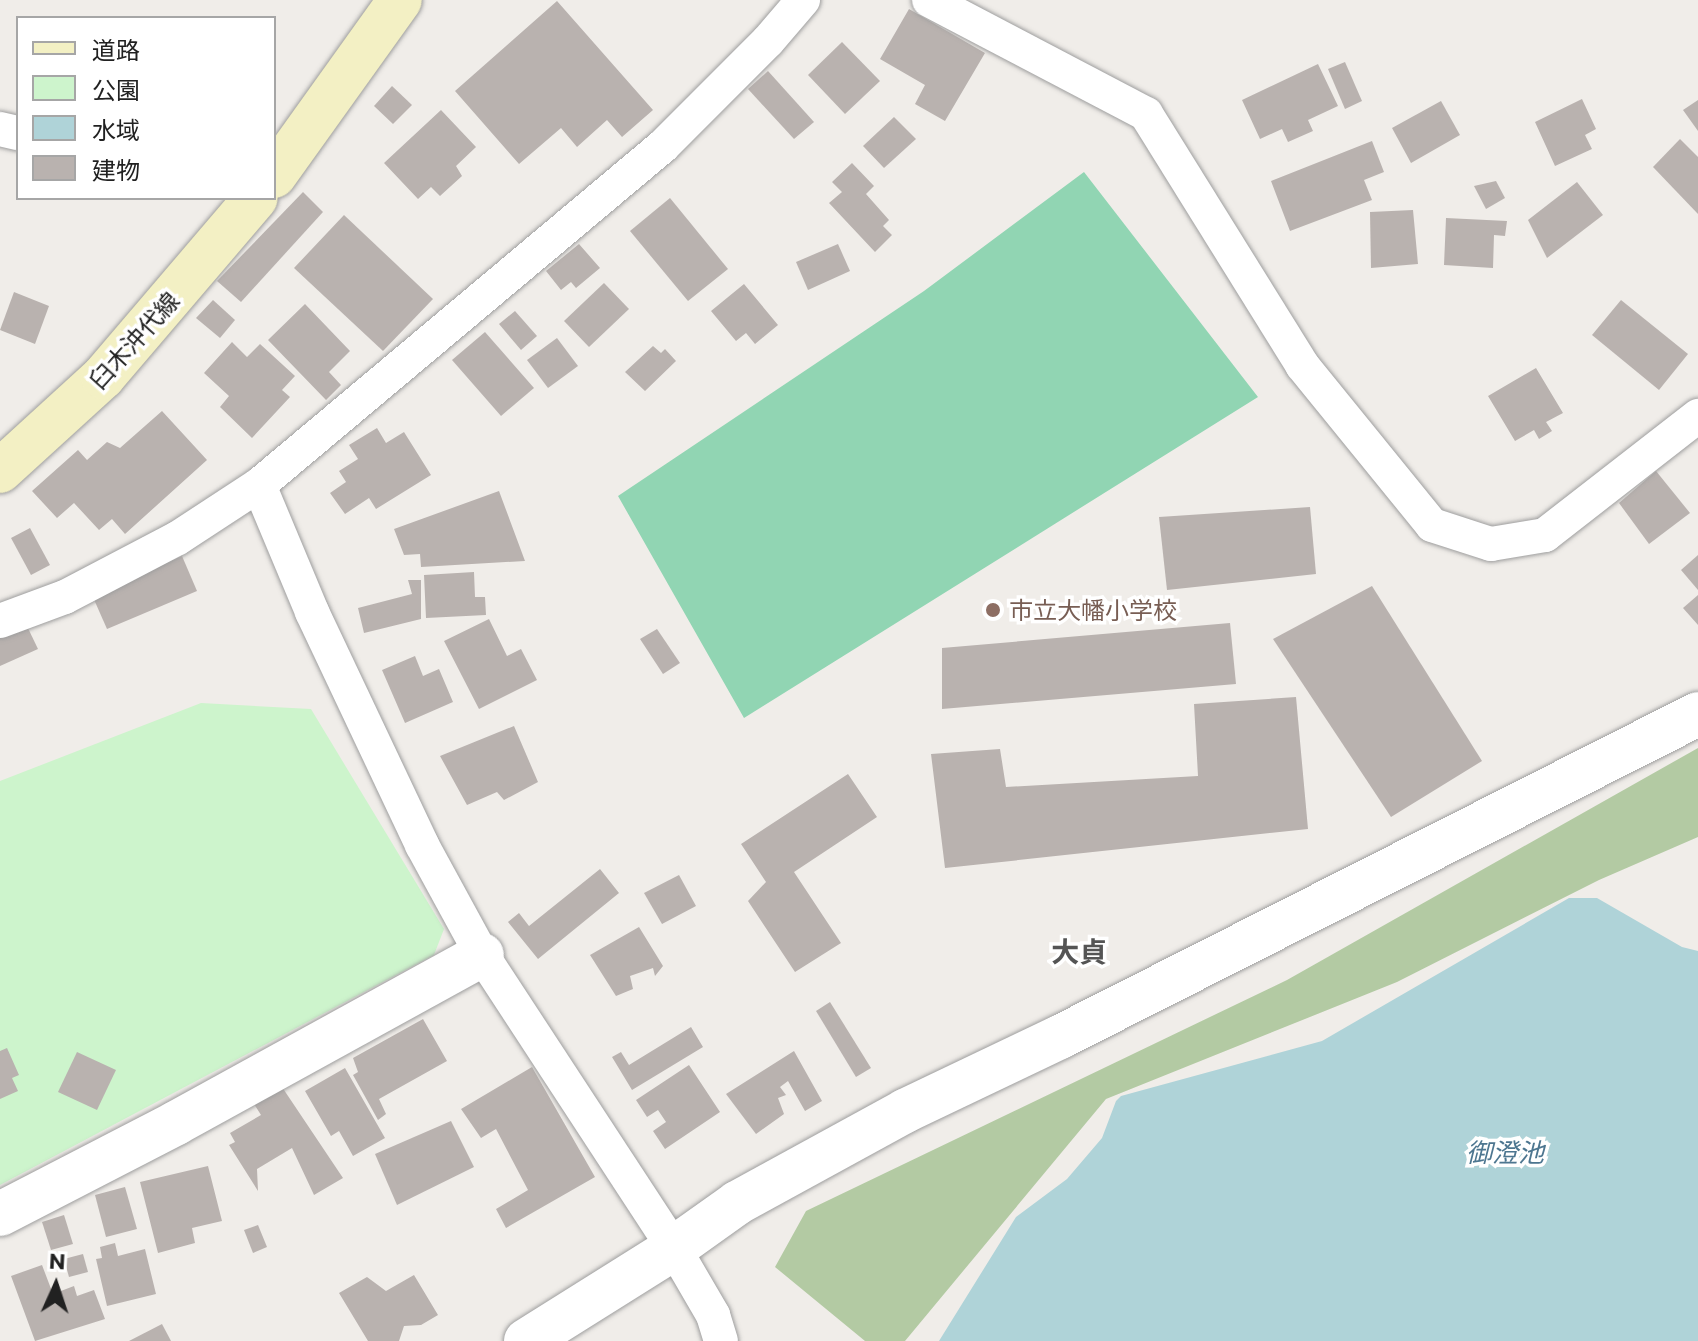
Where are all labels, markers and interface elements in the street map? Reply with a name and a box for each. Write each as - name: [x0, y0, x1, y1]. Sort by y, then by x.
- legend: [16, 16, 276, 200]
- text: 道路: [92, 35, 140, 64]
- text: 公園: [92, 75, 140, 104]
- text: 水域: [92, 115, 140, 144]
- text: 建物: [92, 155, 140, 184]
- street label: 臼木沖代線: [83, 286, 185, 394]
- place label: 市立大幡小学校: [1009, 596, 1177, 624]
- marker: 市立大幡小学校: [984, 601, 1002, 619]
- district label: 大貞: [1051, 934, 1107, 968]
- water label: 御澄池: [1466, 1136, 1544, 1168]
- north arrow: [16, 1245, 96, 1325]
- text: N: [48, 1247, 66, 1274]

